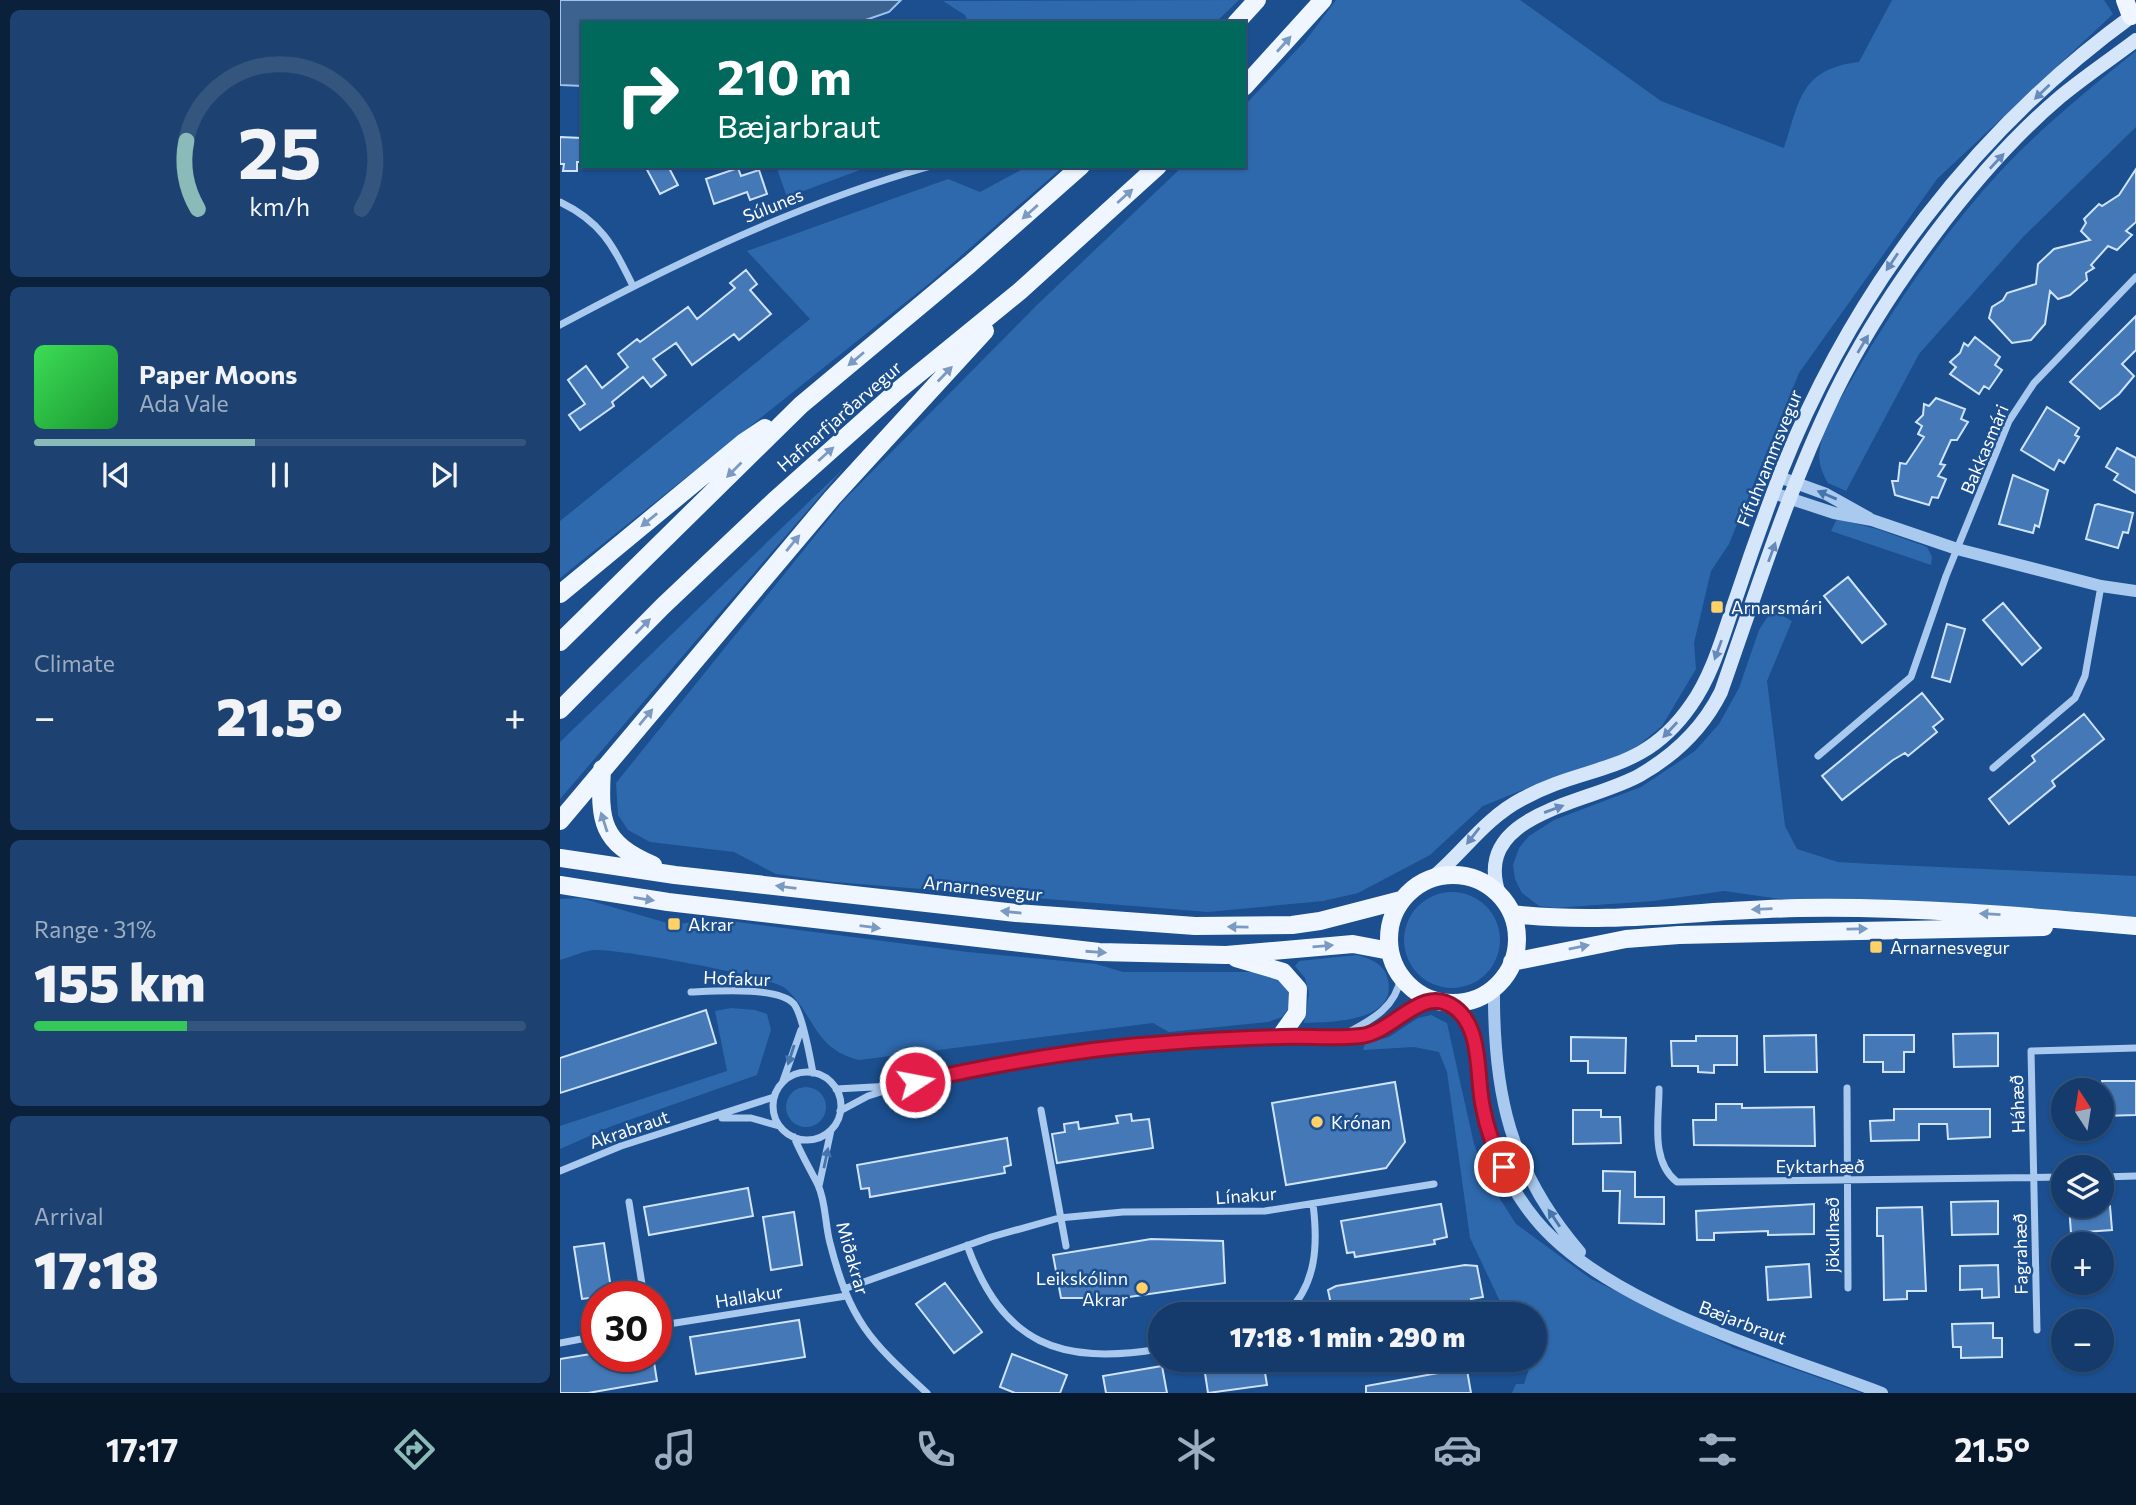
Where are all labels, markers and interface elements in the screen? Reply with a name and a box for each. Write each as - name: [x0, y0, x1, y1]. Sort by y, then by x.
- one-way arrow: [1276, 35, 1292, 53]
- text: 210 m: [717, 45, 852, 105]
- icon: right: [602, 49, 693, 140]
- one-way arrow: [2034, 84, 2051, 100]
- text: Bæjarbraut: [717, 105, 881, 145]
- text: 25: [238, 106, 322, 195]
- one-way arrow: [1989, 153, 2005, 170]
- street label: Súlunes: [740, 183, 806, 227]
- one-way arrow: [1116, 188, 1134, 204]
- text: km/h: [250, 191, 310, 221]
- one-way arrow: [1022, 203, 1039, 219]
- one-way arrow: [1885, 253, 1899, 271]
- one-way arrow: [1857, 335, 1869, 354]
- one-way arrow: [848, 351, 866, 366]
- street label: Hafnarfjarðarvegur: [772, 356, 906, 476]
- text: Paper Moons: [139, 358, 297, 389]
- one-way arrow: [937, 366, 953, 383]
- street label: Fífuhvammsvegur: [1732, 386, 1806, 530]
- text: Ada Vale: [139, 389, 229, 417]
- street label: Bakkasmári: [1955, 401, 2013, 497]
- one-way arrow: [817, 446, 835, 462]
- icon: previous: [97, 456, 135, 494]
- icon: pause: [261, 456, 299, 494]
- icon: next: [425, 456, 463, 494]
- one-way arrow: [727, 461, 743, 478]
- one-way arrow: [1817, 489, 1838, 500]
- one-way arrow: [640, 512, 657, 527]
- one-way arrow: [785, 534, 801, 552]
- one-way arrow: [1766, 541, 1777, 562]
- place label: Arnarsmári: [1731, 596, 1822, 618]
- marker: Arnarsmári: [1709, 599, 1725, 615]
- one-way arrow: [634, 618, 651, 635]
- one-way arrow: [1712, 640, 1723, 661]
- text: Climate: [34, 649, 115, 677]
- text: 21.5°: [216, 683, 343, 747]
- text: −: [34, 692, 56, 739]
- text: +: [504, 692, 526, 739]
- one-way arrow: [638, 708, 653, 725]
- one-way arrow: [1662, 721, 1678, 739]
- one-way arrow: [1543, 803, 1564, 814]
- one-way arrow: [599, 811, 609, 832]
- one-way arrow: [1466, 827, 1481, 845]
- street label: Arnarnesvegur: [922, 871, 1044, 905]
- one-way arrow: [775, 881, 797, 892]
- one-way arrow: [633, 893, 655, 904]
- one-way arrow: [1751, 904, 1773, 915]
- one-way arrow: [1000, 907, 1022, 918]
- one-way arrow: [1979, 908, 2001, 919]
- place label: Akrar: [688, 913, 734, 935]
- text: Range · 31%: [34, 915, 156, 943]
- marker: Akrar: [666, 916, 682, 932]
- one-way arrow: [859, 921, 881, 932]
- one-way arrow: [1227, 921, 1249, 932]
- one-way arrow: [1846, 923, 1868, 935]
- place label: Arnarnesvegur: [1890, 936, 2010, 958]
- marker: Arnarnesvegur: [1868, 939, 1884, 955]
- one-way arrow: [1312, 940, 1334, 951]
- one-way arrow: [1568, 942, 1590, 953]
- one-way arrow: [1085, 947, 1107, 958]
- text: 155 km: [34, 949, 206, 1013]
- street label: Hofakur: [703, 966, 771, 990]
- one-way arrow: [785, 1044, 796, 1065]
- position arrow: [878, 1045, 952, 1119]
- street label: Háhæð: [2005, 1074, 2029, 1134]
- north arrow: [2051, 1078, 2114, 1141]
- map controls: [2051, 1078, 2114, 1372]
- street label: Akrabraut: [586, 1105, 672, 1153]
- place label: Krónan: [1331, 1111, 1391, 1133]
- marker: Krónan: [1309, 1114, 1325, 1130]
- pin: [1474, 1137, 1534, 1197]
- one-way arrow: [820, 1147, 831, 1169]
- icon: arrive: [1485, 1148, 1523, 1186]
- street label: Eyktarhæð: [1775, 1155, 1865, 1177]
- button: layers: [2051, 1155, 2114, 1218]
- street label: Línakur: [1214, 1182, 1278, 1208]
- street label: Jökulhæð: [1821, 1197, 1843, 1273]
- text: Arrival: [34, 1202, 104, 1230]
- one-way arrow: [1547, 1208, 1560, 1228]
- street label: Fagrahæð: [2008, 1213, 2032, 1295]
- street label: Miðakrar: [832, 1219, 874, 1297]
- button: +: [2051, 1232, 2114, 1295]
- text: 17:18: [34, 1236, 159, 1300]
- place label: Leikskólinn Akrar: [1036, 1267, 1128, 1310]
- street label: Hallakur: [713, 1280, 785, 1312]
- marker: Leikskólinn Akrar: [1134, 1280, 1150, 1296]
- speed limit sign: 30: [581, 1281, 672, 1372]
- street label: Bæjarbraut: [1696, 1295, 1790, 1349]
- button: −: [2051, 1309, 2114, 1372]
- text: 17:18 · 1 min · 290 m: [1230, 1321, 1465, 1352]
- icon: directions: [390, 1425, 439, 1474]
- icon: music: [651, 1425, 700, 1474]
- icon: phone: [911, 1425, 960, 1474]
- icon: climate: [1172, 1425, 1221, 1474]
- icon: car: [1433, 1425, 1482, 1474]
- icon: filters: [1693, 1425, 1742, 1474]
- text: 17:17: [106, 1429, 178, 1469]
- text: 21.5°: [1954, 1429, 2030, 1469]

